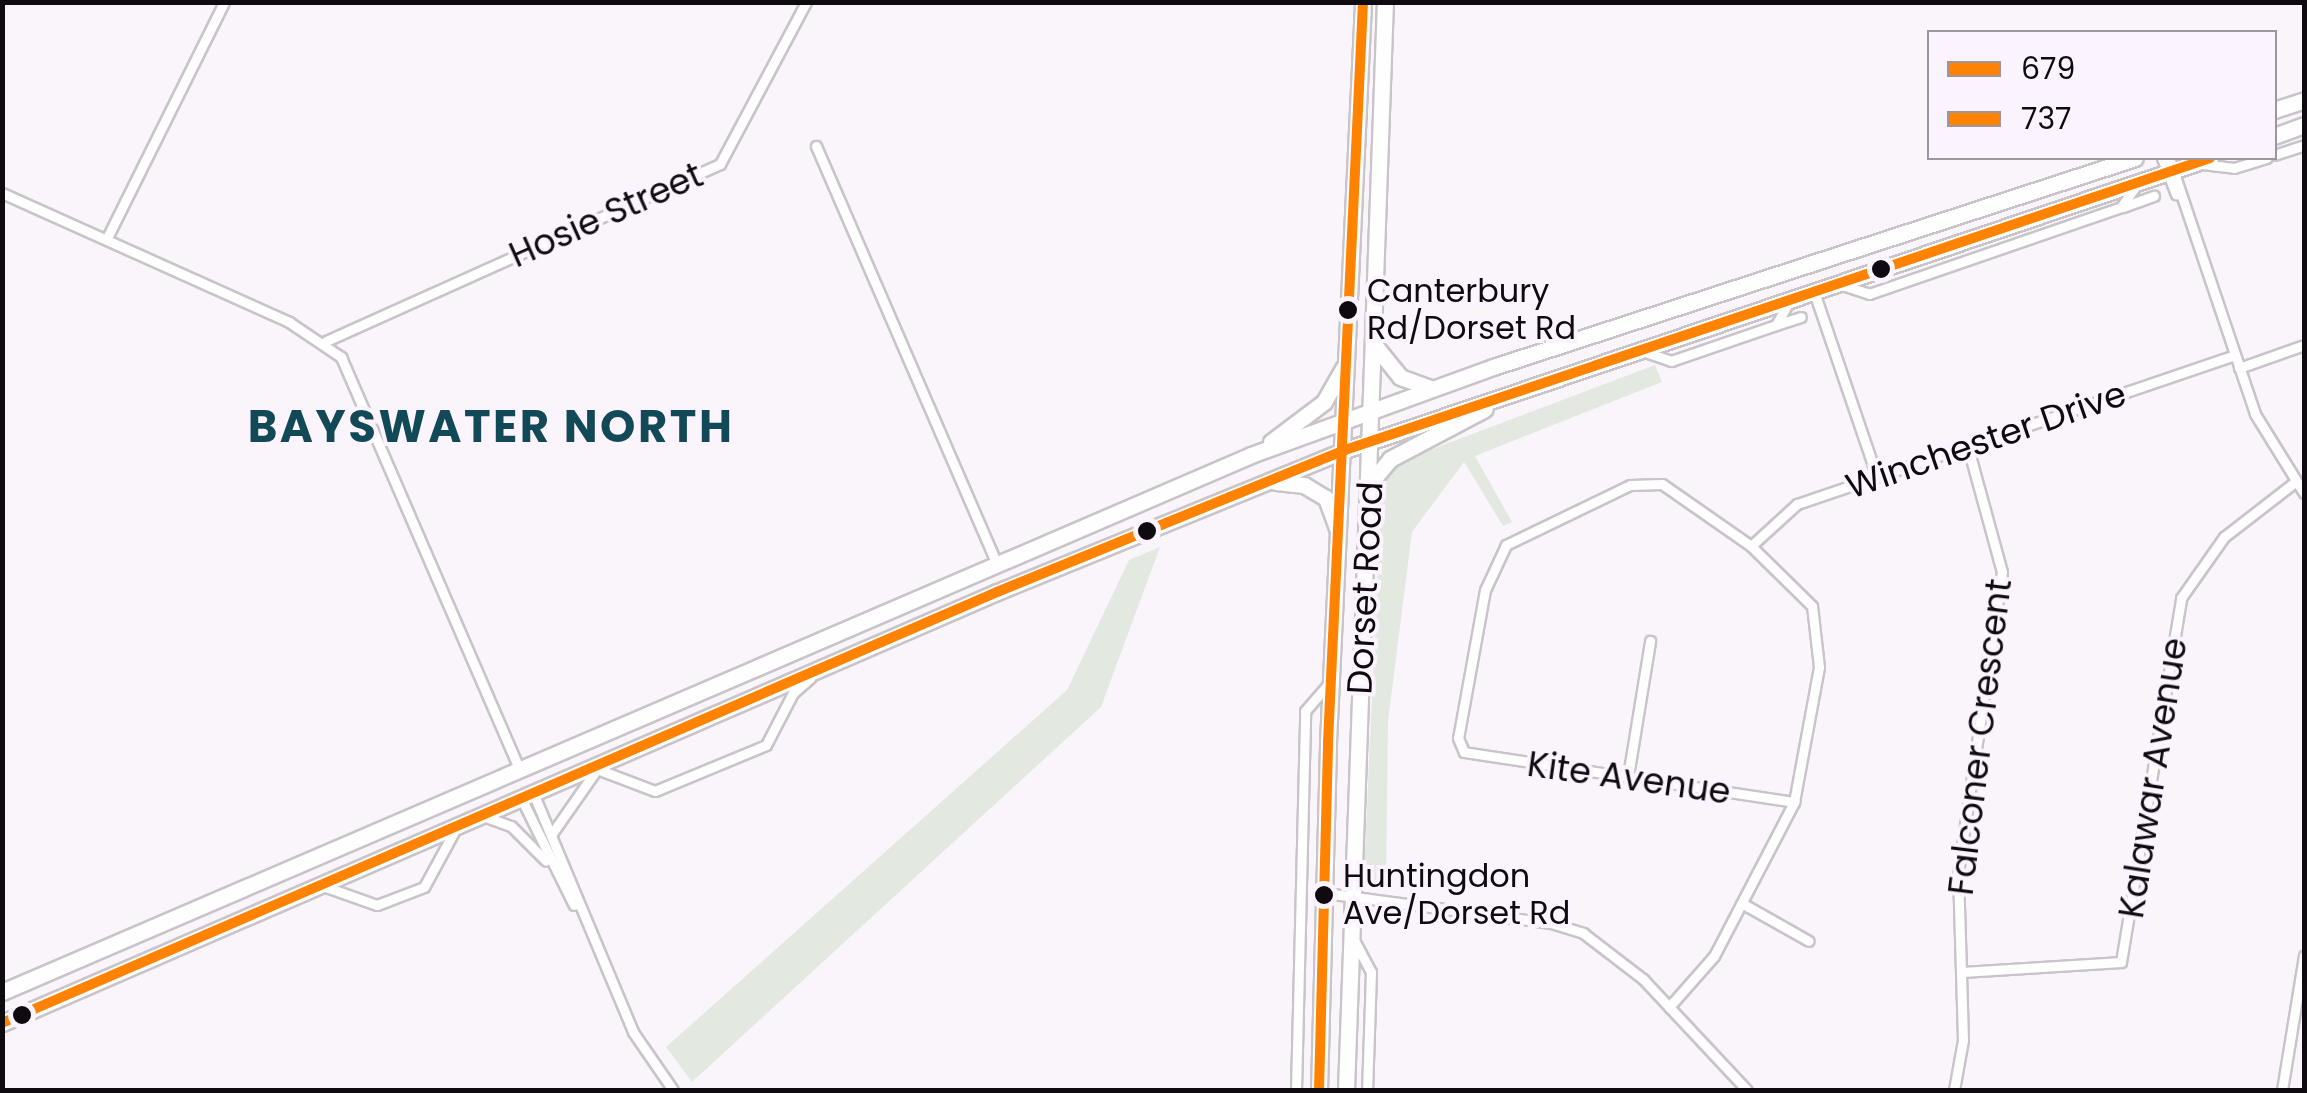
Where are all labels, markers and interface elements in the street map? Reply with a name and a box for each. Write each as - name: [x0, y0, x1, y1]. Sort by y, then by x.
- legend: [1927, 30, 2277, 160]
- text: 679: [2021, 47, 2075, 90]
- text: 737: [2021, 97, 2071, 140]
- street label: Hosie Street: [503, 154, 709, 276]
- unlabelled marker: [1871, 259, 1891, 279]
- place label: Canterbury Rd/Dorset Rd: [1367, 273, 1576, 348]
- marker: Canterbury Rd/Dorset Rd: [1338, 300, 1358, 320]
- street label: Winchester Drive: [1840, 372, 2132, 508]
- district label: BAYSWATER NORTH: [248, 400, 734, 454]
- street label: Dorset Road: [1338, 480, 1392, 696]
- unlabelled marker: [1137, 521, 1157, 541]
- street label: Falconer Crescent: [1940, 577, 2020, 897]
- street label: Kalawar Avenue: [2110, 635, 2196, 921]
- street label: Kite Avenue: [1525, 743, 1733, 813]
- place label: Huntingdon Ave/Dorset Rd: [1343, 858, 1570, 933]
- marker: Huntingdon Ave/Dorset Rd: [1314, 885, 1334, 905]
- unlabelled marker: [12, 1005, 32, 1025]

